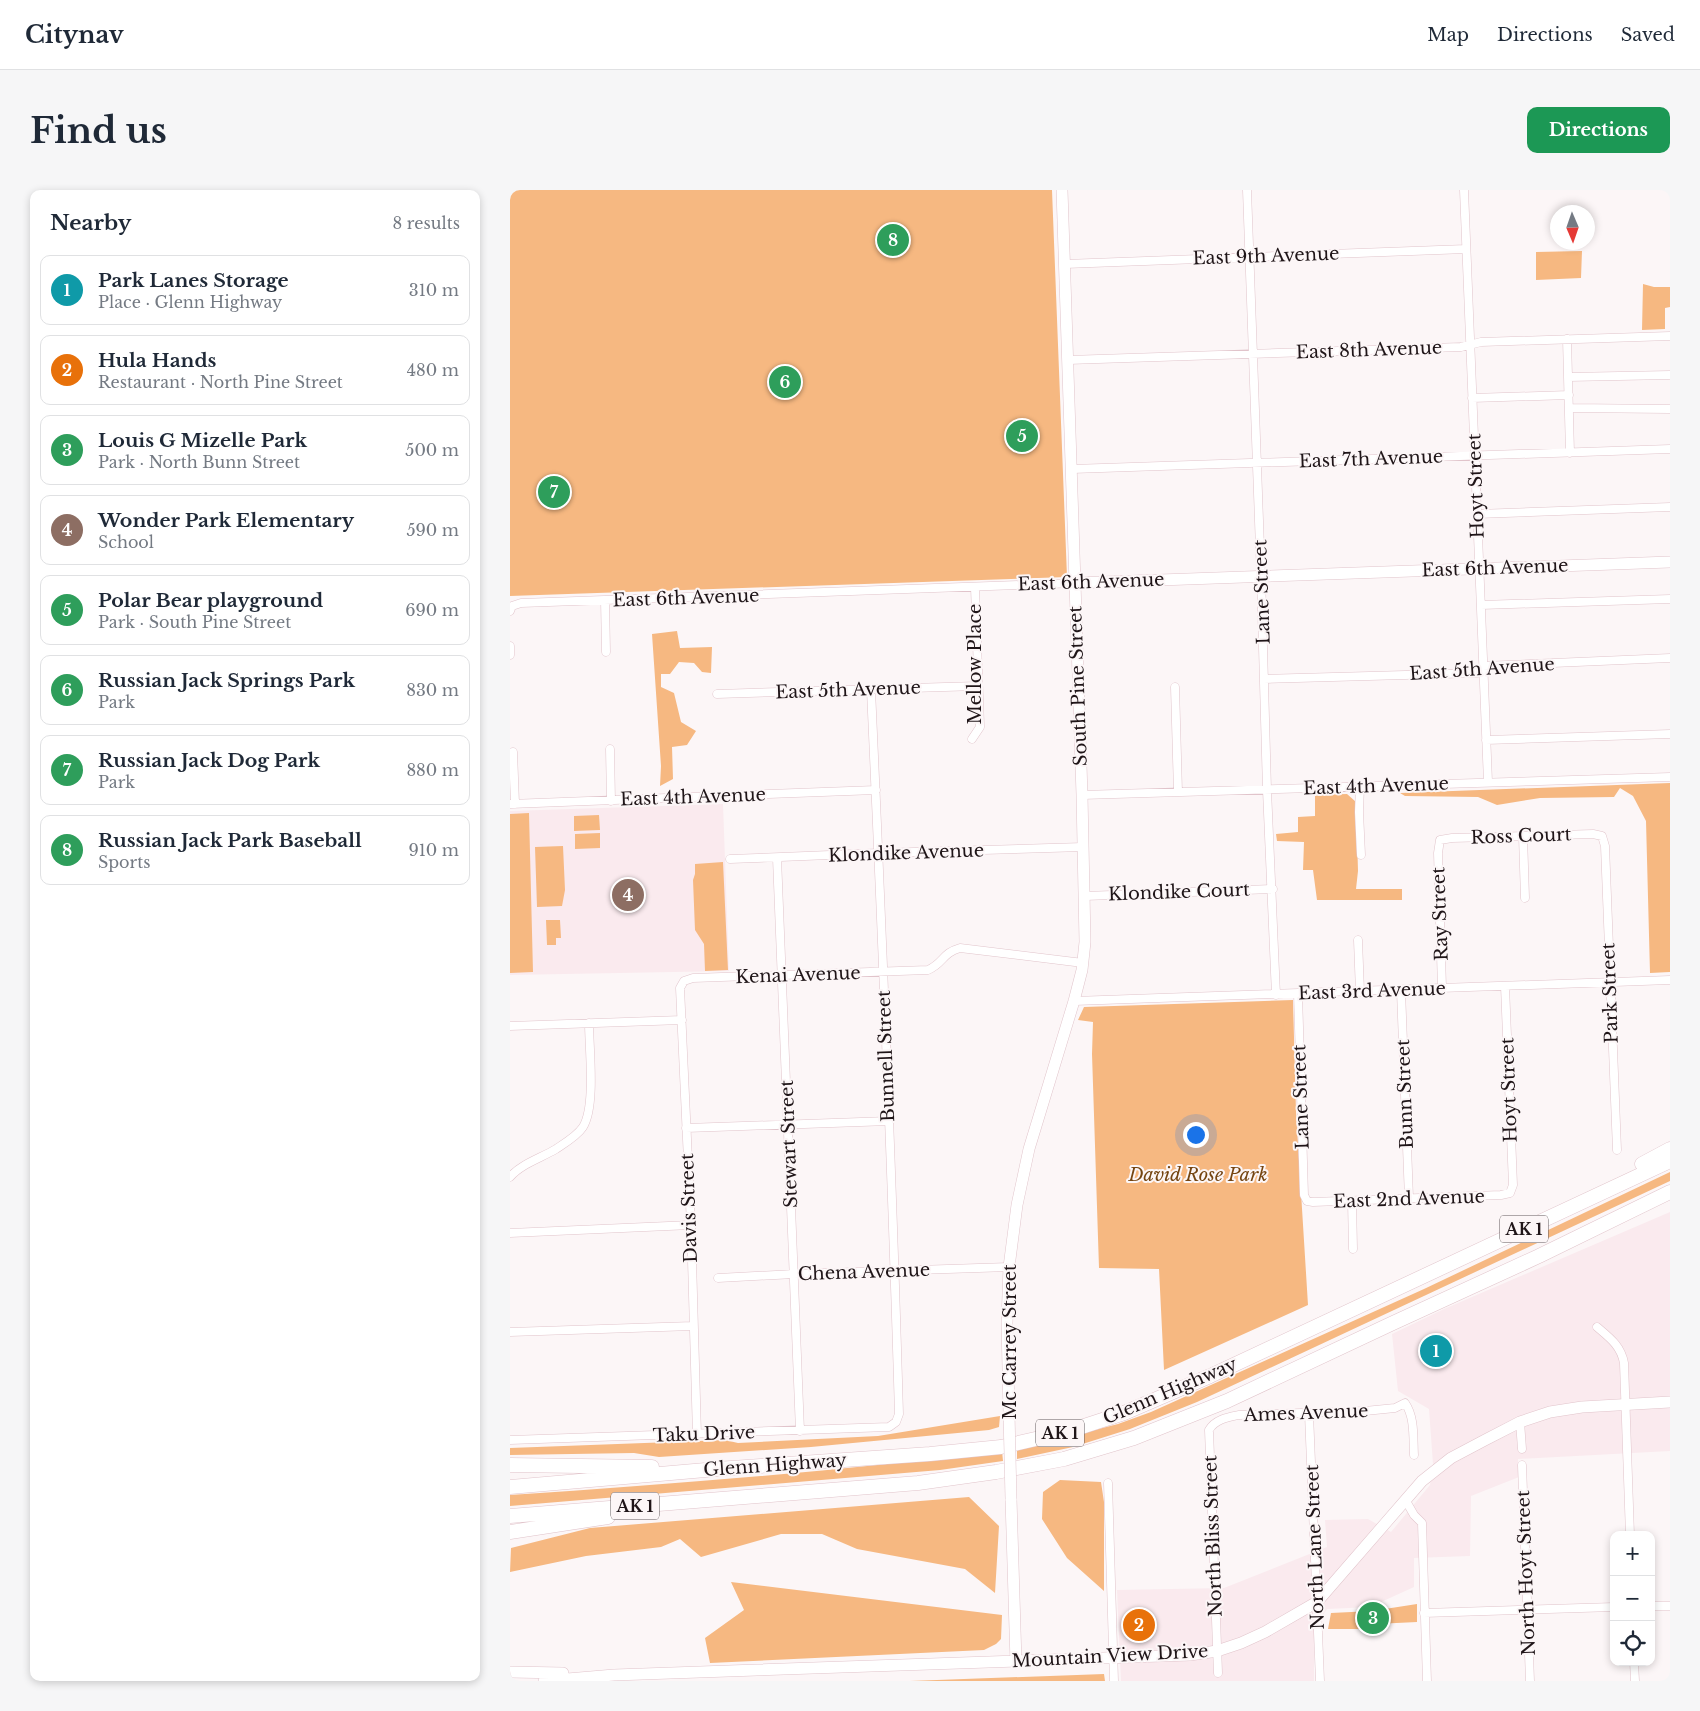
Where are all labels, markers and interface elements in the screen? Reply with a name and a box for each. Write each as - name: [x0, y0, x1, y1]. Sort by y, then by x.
- text: Citynav: [25, 20, 124, 49]
- text: Map: [1427, 24, 1469, 46]
- text: Directions: [1497, 24, 1593, 46]
- text: Saved: [1621, 24, 1675, 46]
- button: Directions: [1527, 107, 1670, 153]
- text: Find us: [30, 109, 167, 152]
- north arrow: [1550, 205, 1595, 250]
- text: Nearby: [50, 210, 131, 236]
- text: 8 results: [393, 213, 460, 233]
- pin: 8: [877, 221, 909, 259]
- street label: East 9th Avenue: [1192, 242, 1340, 270]
- text: Park Lanes Storage: [98, 269, 289, 292]
- text: 1: [64, 280, 70, 300]
- text: 310 m: [409, 280, 459, 300]
- text: Place · Glenn Highway: [98, 292, 282, 312]
- street label: East 8th Avenue: [1296, 336, 1442, 364]
- text: Hula Hands: [98, 349, 216, 372]
- text: 2: [62, 360, 72, 380]
- text: 480 m: [407, 360, 459, 380]
- pin: 6: [769, 363, 801, 401]
- text: Restaurant · North Pine Street: [98, 372, 343, 392]
- pin: 5: [1006, 417, 1038, 455]
- text: Louis G Mizelle Park: [98, 429, 307, 452]
- street label: Hoyt Street: [1463, 433, 1489, 539]
- text: 3: [62, 440, 72, 460]
- text: 500 m: [405, 440, 459, 460]
- street label: East 7th Avenue: [1298, 445, 1444, 473]
- text: Park · North Bunn Street: [98, 452, 300, 472]
- pin: 7: [538, 473, 570, 511]
- text: Wonder Park Elementary: [98, 509, 354, 532]
- text: 4: [62, 520, 72, 540]
- text: 590 m: [406, 520, 459, 540]
- text: School: [98, 532, 154, 552]
- street label: Lane Street: [1249, 539, 1275, 645]
- street label: East 6th Avenue: [1421, 554, 1569, 582]
- street label: East 6th Avenue: [1017, 568, 1165, 596]
- street label: East 6th Avenue: [612, 584, 760, 612]
- text: Polar Bear playground: [98, 589, 323, 612]
- text: 5: [62, 600, 72, 620]
- text: 690 m: [405, 600, 459, 620]
- street label: Mellow Place: [964, 604, 986, 724]
- street label: South Pine Street: [1064, 605, 1092, 766]
- text: Park · South Pine Street: [98, 612, 291, 632]
- street label: East 5th Avenue: [1409, 653, 1555, 685]
- text: Russian Jack Springs Park: [98, 669, 355, 692]
- street label: East 5th Avenue: [775, 676, 921, 704]
- text: 6: [62, 680, 72, 700]
- text: 830 m: [406, 680, 459, 700]
- text: Park: [98, 692, 135, 712]
- text: Russian Jack Dog Park: [98, 749, 320, 772]
- text: 7: [63, 760, 71, 780]
- text: 880 m: [406, 760, 459, 780]
- text: Park: [98, 772, 135, 792]
- street label: East 4th Avenue: [1303, 772, 1449, 800]
- street label: East 4th Avenue: [620, 783, 766, 811]
- street label: Ross Court: [1470, 823, 1572, 849]
- text: Russian Jack Park Baseball: [98, 829, 362, 852]
- street label: Klondike Avenue: [828, 839, 984, 867]
- text: 8: [62, 840, 72, 860]
- text: 910 m: [408, 840, 459, 860]
- text: Sports: [98, 852, 151, 872]
- street label: Ray Street: [1427, 866, 1453, 961]
- pin: 4: [612, 876, 644, 914]
- street label: Klondike Court: [1108, 879, 1250, 905]
- street label: Park Street: [1597, 942, 1623, 1044]
- street label: Kenai Avenue: [735, 962, 861, 988]
- street label: East 3rd Avenue: [1298, 977, 1446, 1005]
- street label: Bunnell Street: [873, 990, 899, 1122]
- street label: Hoyt Street: [1496, 1037, 1522, 1143]
- street label: Bunn Street: [1392, 1039, 1418, 1149]
- street label: Lane Street: [1288, 1044, 1314, 1150]
- street label: Stewart Street: [776, 1079, 802, 1208]
- your location: [1183, 1122, 1209, 1148]
- street label: Davis Street: [676, 1152, 702, 1263]
- park label: David Rose Park: [1128, 1164, 1267, 1186]
- street label: East 2nd Avenue: [1333, 1185, 1485, 1213]
- road number: AK 1: [1500, 1216, 1548, 1242]
- street label: Chena Avenue: [798, 1259, 930, 1285]
- street label: Mc Carrey Street: [999, 1264, 1021, 1420]
- pin: 1: [1420, 1332, 1452, 1370]
- street label: Glenn Highway: [1100, 1353, 1241, 1429]
- street label: Ames Avenue: [1242, 1400, 1369, 1426]
- road number: AK 1: [1036, 1420, 1084, 1446]
- street label: Taku Drive: [652, 1421, 756, 1447]
- street label: Glenn Highway: [703, 1449, 848, 1481]
- street label: North Bliss Street: [1199, 1455, 1227, 1617]
- street label: North Lane Street: [1301, 1464, 1329, 1630]
- street label: North Hoyt Street: [1512, 1490, 1540, 1656]
- road number: AK 1: [611, 1492, 659, 1520]
- map controls: [1610, 1531, 1655, 1666]
- button: +: [1610, 1531, 1655, 1576]
- button: −: [1610, 1576, 1655, 1621]
- pin: 3: [1357, 1599, 1389, 1637]
- pin: 2: [1123, 1606, 1155, 1644]
- button: locate: [1610, 1621, 1655, 1666]
- street label: Mountain View Drive: [1011, 1640, 1209, 1672]

